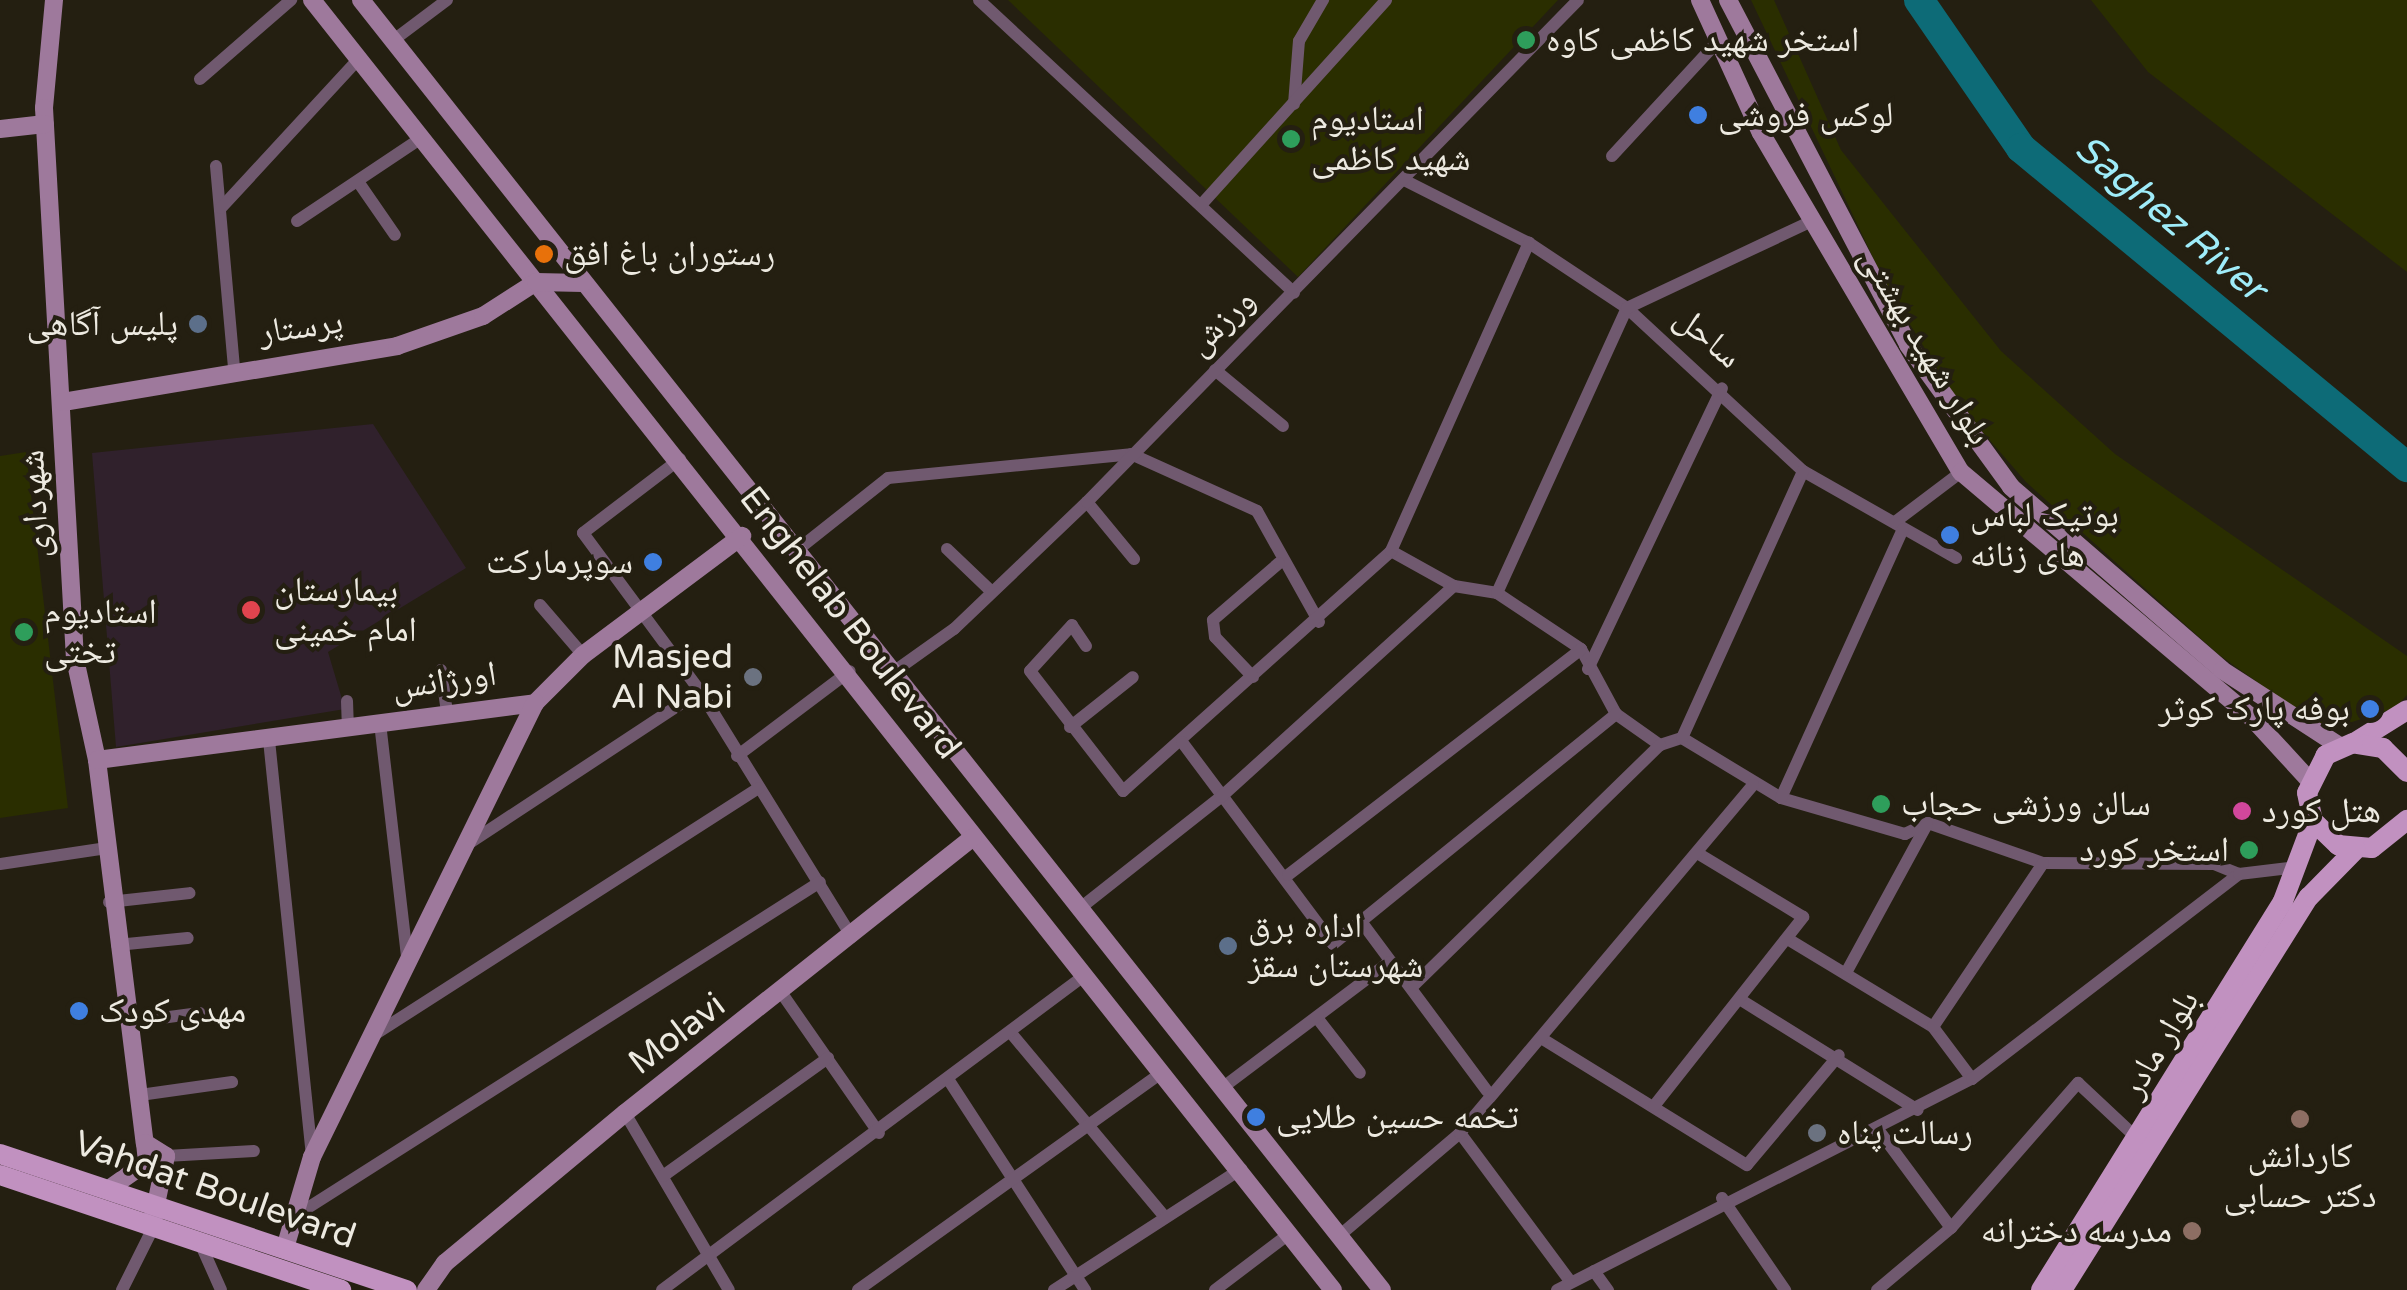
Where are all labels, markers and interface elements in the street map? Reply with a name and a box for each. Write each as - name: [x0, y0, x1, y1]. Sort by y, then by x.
- place label: استخر شهید کاظمی کاوه: [1546, 19, 1859, 61]
- marker: استخر شهید کاظمی کاوه: [1515, 29, 1537, 51]
- place label: لوکس فروشی: [1718, 94, 1893, 136]
- place label: استادیوم شهید کاظمی: [1311, 98, 1471, 180]
- marker: لوکس فروشی: [1687, 104, 1709, 126]
- water label: Saghez River: [2065, 126, 2275, 312]
- marker: استادیوم شهید کاظمی: [1280, 128, 1302, 150]
- place label: رستوران باغ افق: [564, 233, 775, 275]
- street label: بلوار شهید بهشتی: [1850, 240, 2000, 452]
- marker: رستوران باغ افق: [533, 243, 555, 265]
- street label: ورزش: [1178, 280, 1264, 364]
- street label: ساحل: [1666, 297, 1750, 377]
- street label: پرستار: [256, 300, 346, 354]
- place label: پلیس آگاهی: [27, 303, 178, 345]
- marker: پلیس آگاهی: [187, 313, 209, 335]
- street label: شهرداری: [11, 449, 59, 559]
- street label: Enghelab Boulevard: [731, 478, 969, 768]
- place label: بوتیک لباس های زنانه: [1970, 494, 2119, 576]
- marker: بوتیک لباس های زنانه: [1939, 524, 1961, 546]
- place label: سوپرمارکت: [486, 541, 633, 583]
- marker: سوپرمارکت: [642, 551, 664, 573]
- place label: بیمارستان امام خمینی: [274, 569, 417, 651]
- place label: استادیوم تختی: [44, 591, 157, 673]
- marker: بیمارستان امام خمینی: [238, 597, 264, 623]
- marker: استادیوم تختی: [13, 621, 35, 643]
- place label: Masjed Al Nabi: [611, 636, 733, 718]
- street label: اورژانس: [389, 653, 499, 709]
- marker: Masjed Al Nabi: [742, 666, 764, 688]
- place label: بوفه پارک کوثر: [2159, 688, 2350, 730]
- marker: بوفه پارک کوثر: [2359, 698, 2381, 720]
- place label: سالن ورزشی حجاب: [1901, 783, 2151, 825]
- place label: هتل کورد: [2262, 790, 2381, 832]
- marker: سالن ورزشی حجاب: [1870, 793, 1892, 815]
- marker: هتل کورد: [2231, 800, 2253, 822]
- place label: استخر کورد: [2080, 829, 2229, 871]
- marker: استخر کورد: [2238, 839, 2260, 861]
- place label: اداره برق شهرستان سقز: [1248, 905, 1423, 987]
- marker: اداره برق شهرستان سقز: [1217, 935, 1239, 957]
- street label: بلوار مادر: [2112, 982, 2208, 1106]
- street label: Molavi: [620, 984, 734, 1084]
- place label: مهدی کودک: [99, 990, 246, 1032]
- marker: مهدی کودک: [68, 1000, 90, 1022]
- place label: تخمه حسین طلایی: [1276, 1096, 1519, 1138]
- marker: تخمه حسین طلایی: [1245, 1106, 1267, 1128]
- marker: کاردانش دکتر حسابی: [2289, 1108, 2311, 1130]
- place label: رسالت پناه: [1837, 1112, 1973, 1154]
- street label: Vahdat Boulevard: [69, 1122, 361, 1258]
- marker: رسالت پناه: [1806, 1122, 1828, 1144]
- place label: کاردانش دکتر حسابی: [2224, 1135, 2376, 1217]
- place label: مدرسه دخترانه: [1981, 1210, 2172, 1252]
- marker: مدرسه دخترانه: [2181, 1220, 2203, 1242]

